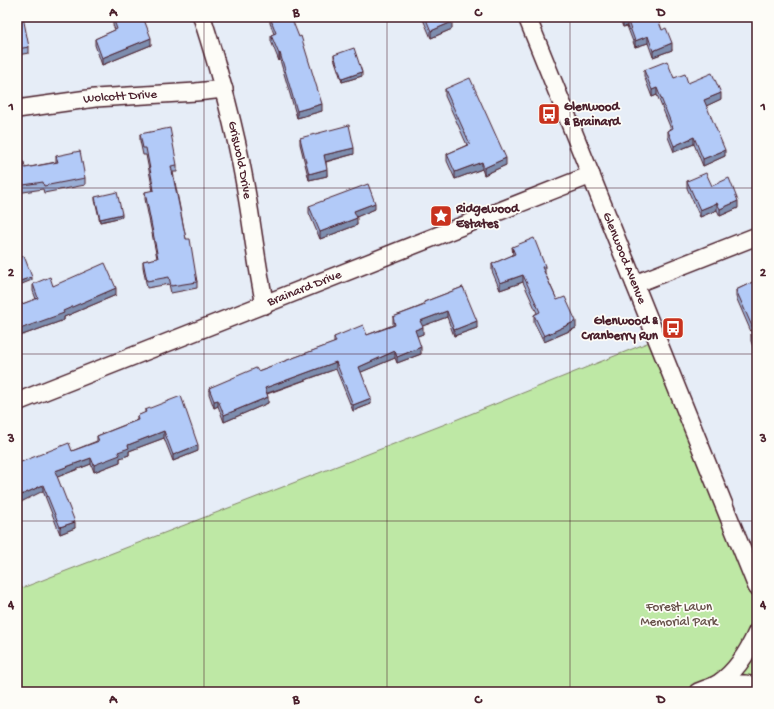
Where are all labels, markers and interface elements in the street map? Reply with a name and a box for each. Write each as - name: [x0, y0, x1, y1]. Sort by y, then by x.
- text: A: [108, 6, 118, 21]
- text: B: [292, 6, 301, 21]
- text: C: [473, 6, 483, 21]
- text: D: [656, 6, 666, 21]
- street label: Wolcott Drive: [82, 87, 158, 107]
- text: 1: [7, 100, 14, 115]
- place label: Glenwood & Brainard: [564, 100, 621, 130]
- text: 1: [759, 100, 766, 115]
- bus stop icon: Glenwood & Brainard: [536, 101, 562, 127]
- street label: Griswold Drive: [224, 119, 255, 200]
- place label: Ridgewood Estates: [455, 202, 520, 232]
- place icon: Ridgewood Estates: [428, 203, 454, 229]
- street label: Glenwood Avenue: [599, 210, 650, 306]
- text: 2: [8, 266, 15, 281]
- text: 2: [760, 266, 767, 281]
- street label: Brainard Drive: [264, 267, 344, 310]
- place label: Glenwood & Cranberry Run: [581, 314, 659, 344]
- bus stop icon: Glenwood & Cranberry Run: [660, 315, 686, 341]
- text: 3: [7, 432, 15, 447]
- text: 3: [759, 432, 767, 447]
- text: 4: [7, 598, 15, 613]
- text: 4: [759, 598, 767, 613]
- park label: Forest Lawn Memorial Park: [640, 600, 719, 630]
- text: A: [108, 693, 118, 708]
- text: B: [292, 693, 301, 708]
- text: C: [473, 693, 483, 708]
- text: D: [656, 693, 666, 708]

